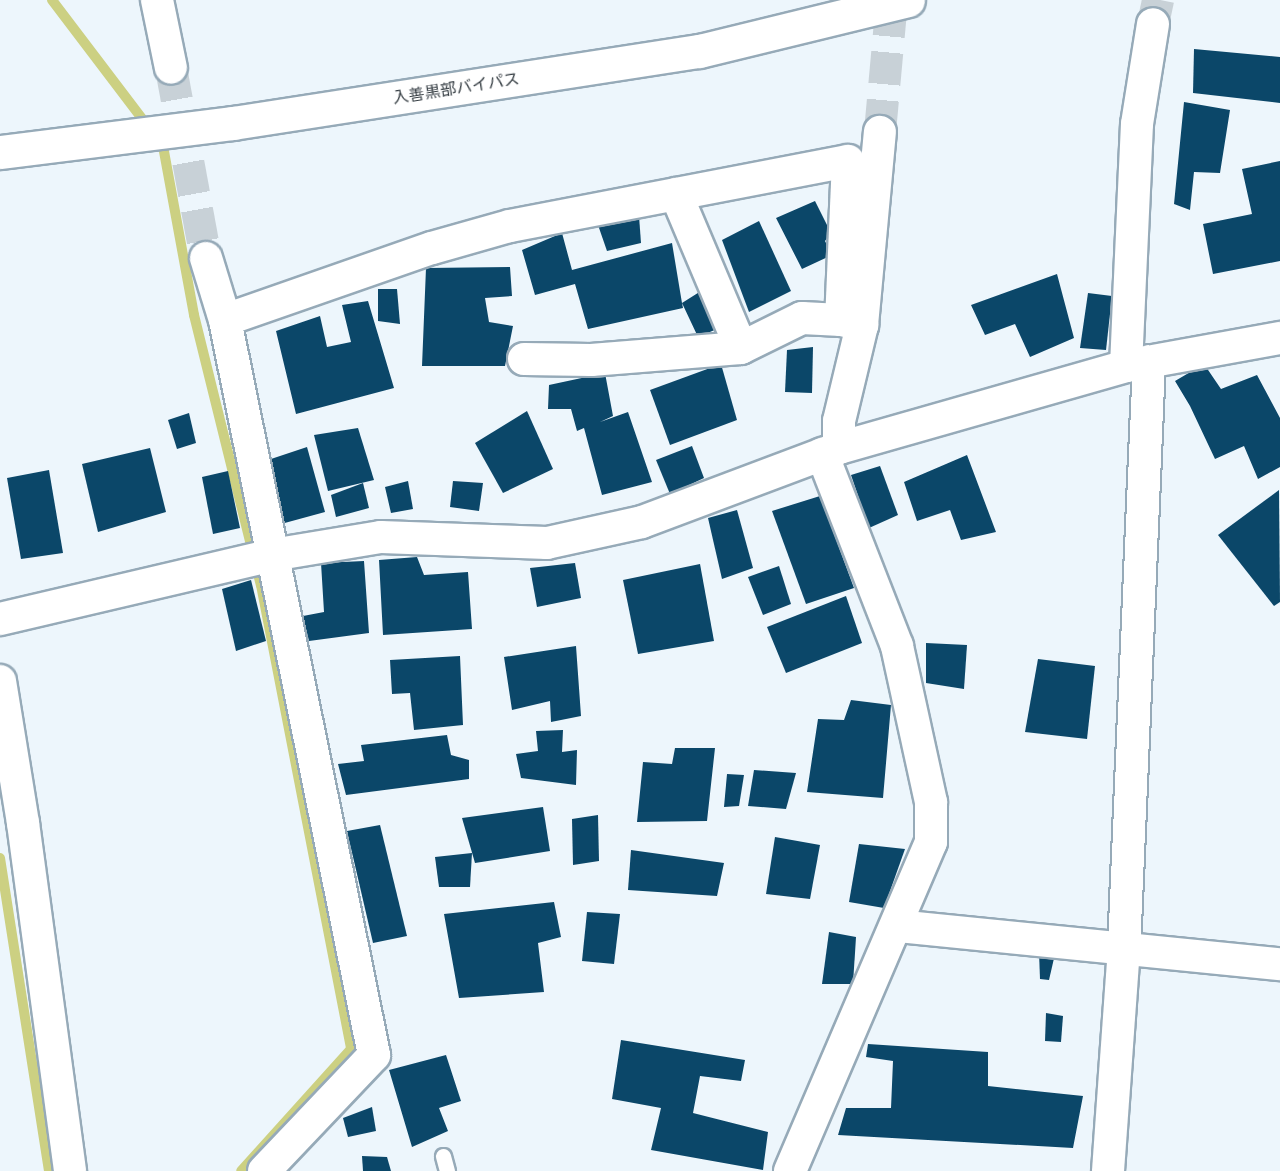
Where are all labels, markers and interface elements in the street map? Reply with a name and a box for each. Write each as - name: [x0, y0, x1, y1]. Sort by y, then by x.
- street label: 入善黒部バイパス: [391, 69, 521, 107]

